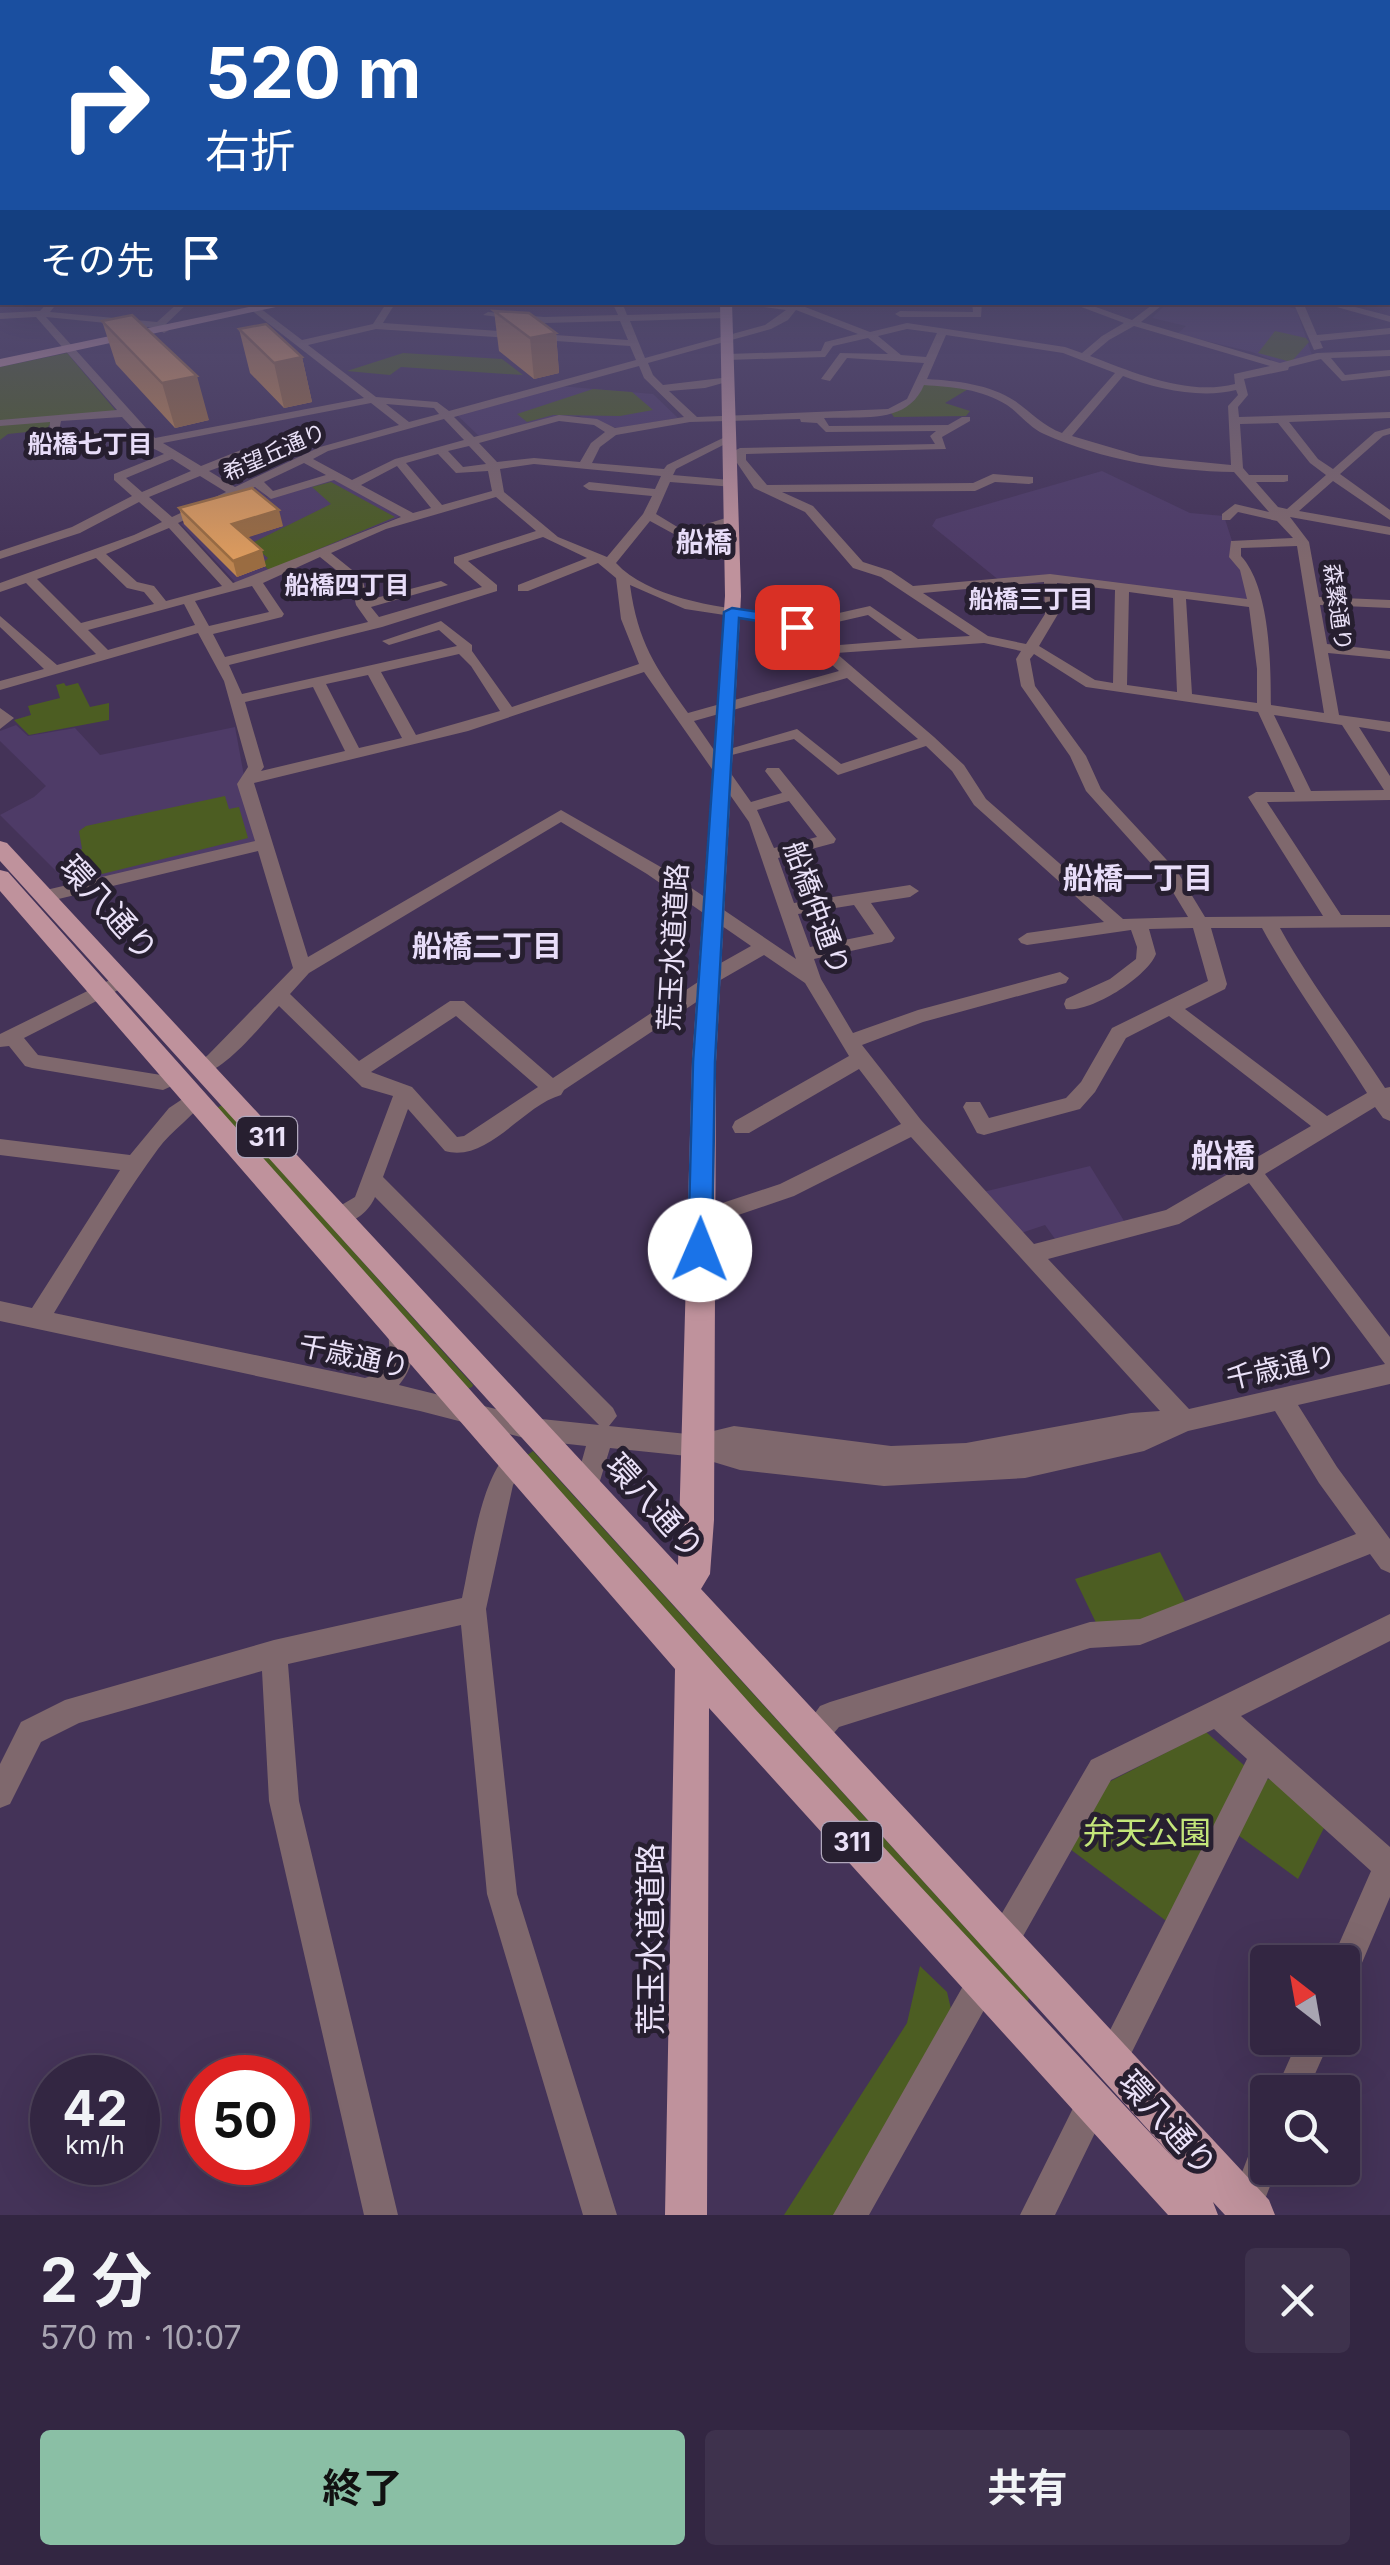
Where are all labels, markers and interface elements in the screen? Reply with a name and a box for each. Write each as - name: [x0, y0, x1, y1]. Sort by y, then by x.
- text: 520 m: [205, 30, 422, 115]
- icon: right: [40, 40, 170, 170]
- text: 右折: [205, 123, 295, 178]
- icon: arrive: [174, 230, 229, 285]
- text: その先: [40, 237, 154, 283]
- street label: 希望丘通り: [218, 418, 330, 486]
- district label: 船橋七丁目: [27, 429, 153, 459]
- district label: 船橋: [676, 525, 732, 559]
- street label: 森繁通り: [1319, 562, 1357, 652]
- district label: 船橋四丁目: [284, 570, 410, 600]
- district label: 船橋三丁目: [968, 584, 1094, 614]
- pin: [755, 585, 840, 670]
- icon: arrive: [770, 600, 825, 655]
- street label: 船橋仲通り: [777, 836, 857, 980]
- street label: 環八通り: [52, 847, 166, 969]
- district label: 船橋一丁目: [1063, 860, 1213, 896]
- street label: 荒玉水道道路: [652, 862, 694, 1032]
- district label: 船橋二丁目: [412, 928, 562, 964]
- road number: 311: [237, 1117, 297, 1157]
- district label: 船橋: [1191, 1136, 1255, 1175]
- position arrow: [648, 1198, 752, 1302]
- street label: 千歳通り: [296, 1328, 412, 1384]
- street label: 千歳通り: [1223, 1338, 1339, 1396]
- street label: 環八通り: [598, 1445, 712, 1567]
- park label: 弁天公園: [1083, 1813, 1211, 1852]
- road number: 311: [822, 1822, 882, 1862]
- street label: 荒玉水道道路: [631, 1843, 670, 2035]
- north arrow: [1250, 1945, 1360, 2055]
- map controls: [1250, 1945, 1360, 2185]
- speed limit sign: 50: [180, 2055, 310, 2185]
- street label: 環八通り: [1111, 2062, 1225, 2184]
- button: search: [1250, 2075, 1360, 2185]
- text: 42: [62, 2078, 128, 2138]
- text: km/h: [65, 2130, 125, 2160]
- text: 2 分: [40, 2244, 152, 2316]
- button: close: [1245, 2248, 1350, 2353]
- text: 570 m · 10:07: [40, 2318, 242, 2357]
- button: 終了: [40, 2430, 685, 2545]
- button: 共有: [705, 2430, 1350, 2545]

